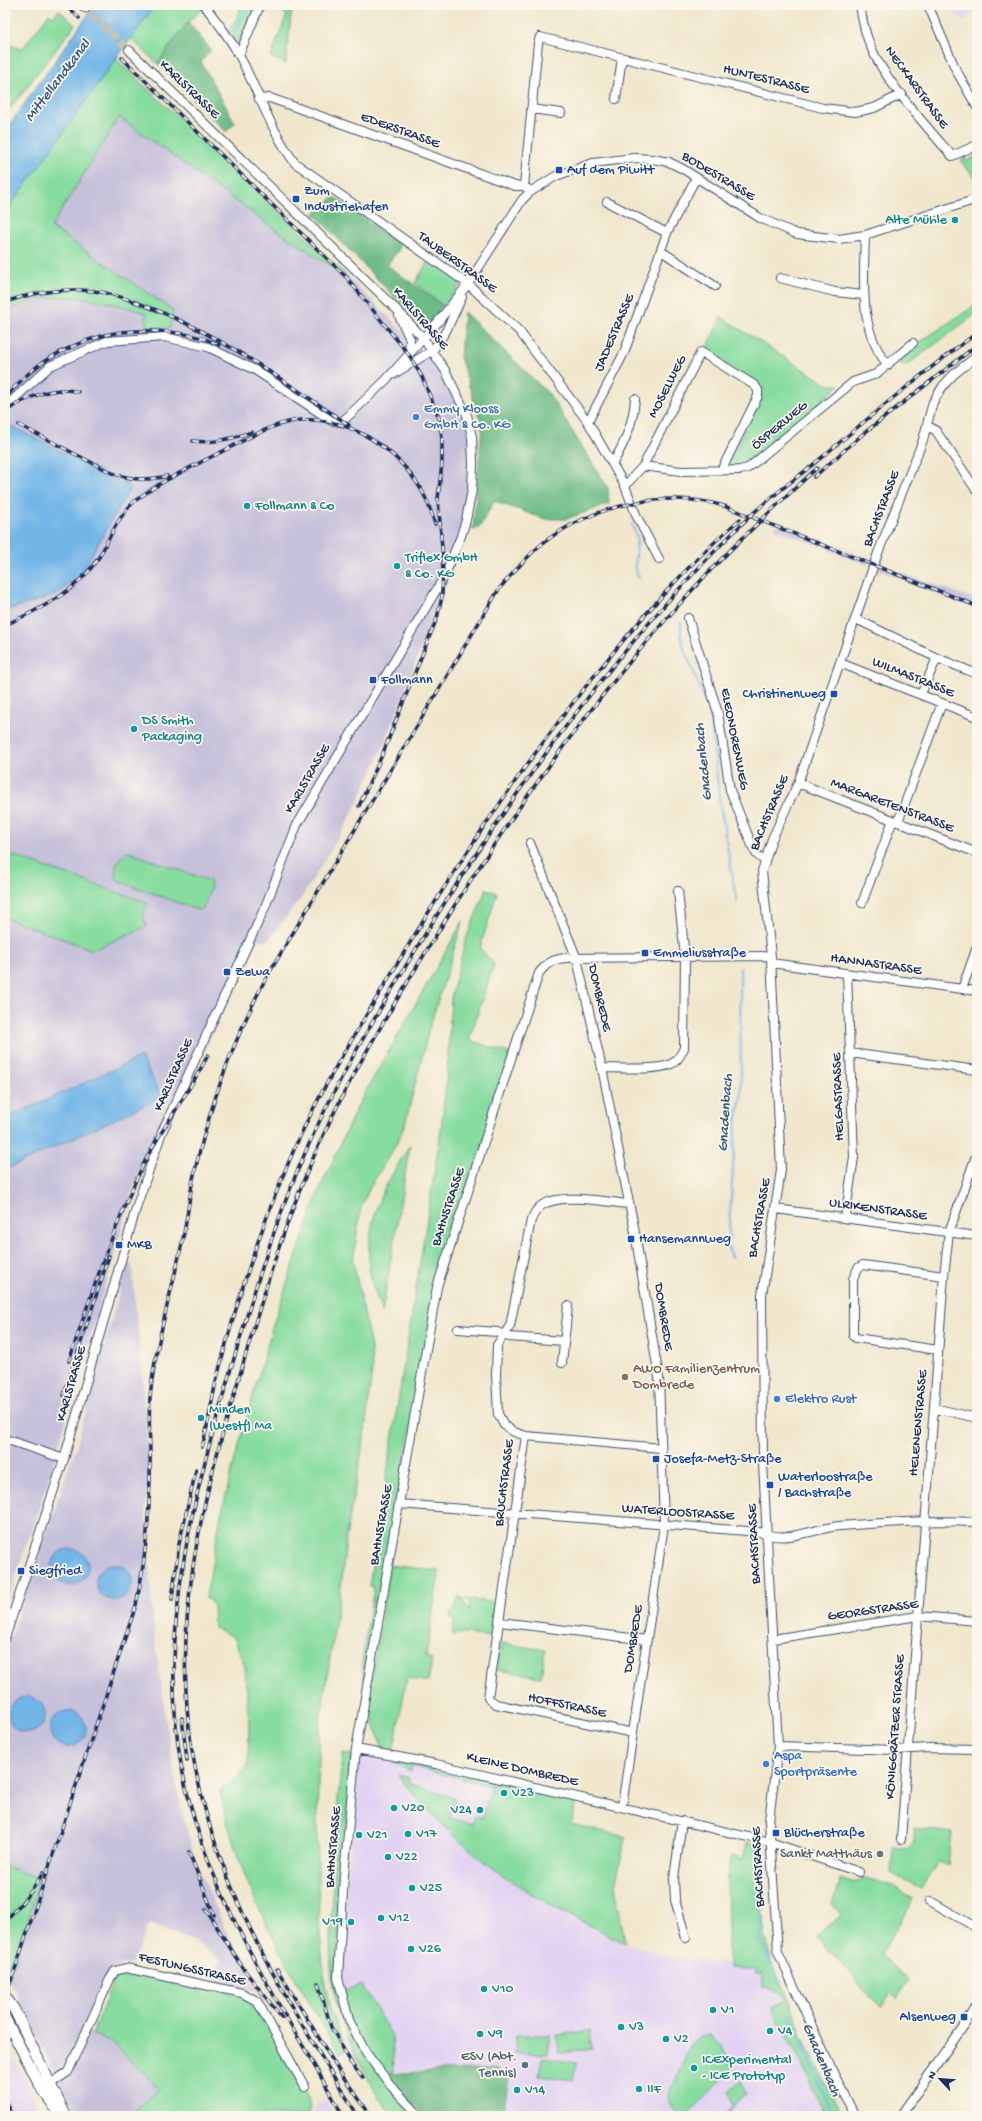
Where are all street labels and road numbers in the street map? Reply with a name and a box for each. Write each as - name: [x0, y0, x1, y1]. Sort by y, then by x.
- street label: NECKARSTRASSE: [880, 43, 952, 134]
- street label: KARLSTRASSE: [155, 57, 224, 124]
- street label: HUNTESTRASSE: [721, 61, 812, 99]
- street label: EDERSTRASSE: [358, 109, 443, 154]
- street label: BODESTRASSE: [677, 148, 759, 206]
- street label: TAUBERSTRASSE: [413, 228, 501, 298]
- street label: KARLSTRASSE: [388, 284, 453, 355]
- street label: JADESTRASSE: [591, 290, 639, 374]
- street label: MOSELWEG: [645, 352, 692, 421]
- street label: ÖSPERWEG: [748, 397, 812, 454]
- street label: BACHSTRASSE: [859, 467, 905, 550]
- street label: WILMASTRASSE: [869, 654, 958, 703]
- street label: ELEONORENWEG: [716, 687, 752, 792]
- street label: KARLSTRASSE: [281, 740, 335, 817]
- street label: BACHSTRASSE: [746, 772, 794, 854]
- street label: MARGARETENSTRASSE: [828, 775, 957, 838]
- street label: HANNASTRASSE: [829, 950, 924, 980]
- street label: DOMBREDE: [583, 962, 615, 1034]
- street label: KARLSTRASSE: [150, 1035, 198, 1114]
- street label: HELGASTRASSE: [829, 1051, 849, 1141]
- street label: BAHNSTRASSE: [428, 1164, 470, 1249]
- street label: BACHSTRASSE: [744, 1176, 776, 1260]
- street label: ULRIKENSTRASSE: [828, 1195, 929, 1225]
- street label: DOMBREDE: [649, 1281, 677, 1353]
- street label: KARLSTRASSE: [53, 1343, 91, 1424]
- street label: HELENENSTRASSE: [906, 1368, 932, 1477]
- street label: BRUCHSTRASSE: [491, 1437, 519, 1528]
- street label: BAHNSTRASSE: [366, 1482, 398, 1568]
- street label: WATERLOOSTRASSE: [621, 1501, 736, 1526]
- street label: BACHSTRASSE: [744, 1502, 766, 1585]
- street label: GEORGSTRASSE: [827, 1596, 921, 1626]
- street label: DOMBREDE: [620, 1603, 648, 1675]
- street label: KÖNIGGRÄTZER STRASSE: [882, 1653, 910, 1800]
- street label: HOFFSTRASSE: [526, 1689, 609, 1723]
- street label: KLEINE DOMBREDE: [464, 1749, 581, 1791]
- street label: BAHNSTRASSE: [322, 1804, 346, 1889]
- street label: BACHSTRASSE: [748, 1825, 770, 1908]
- street label: FESTUNGSSTRASSE: [136, 1949, 249, 1991]

